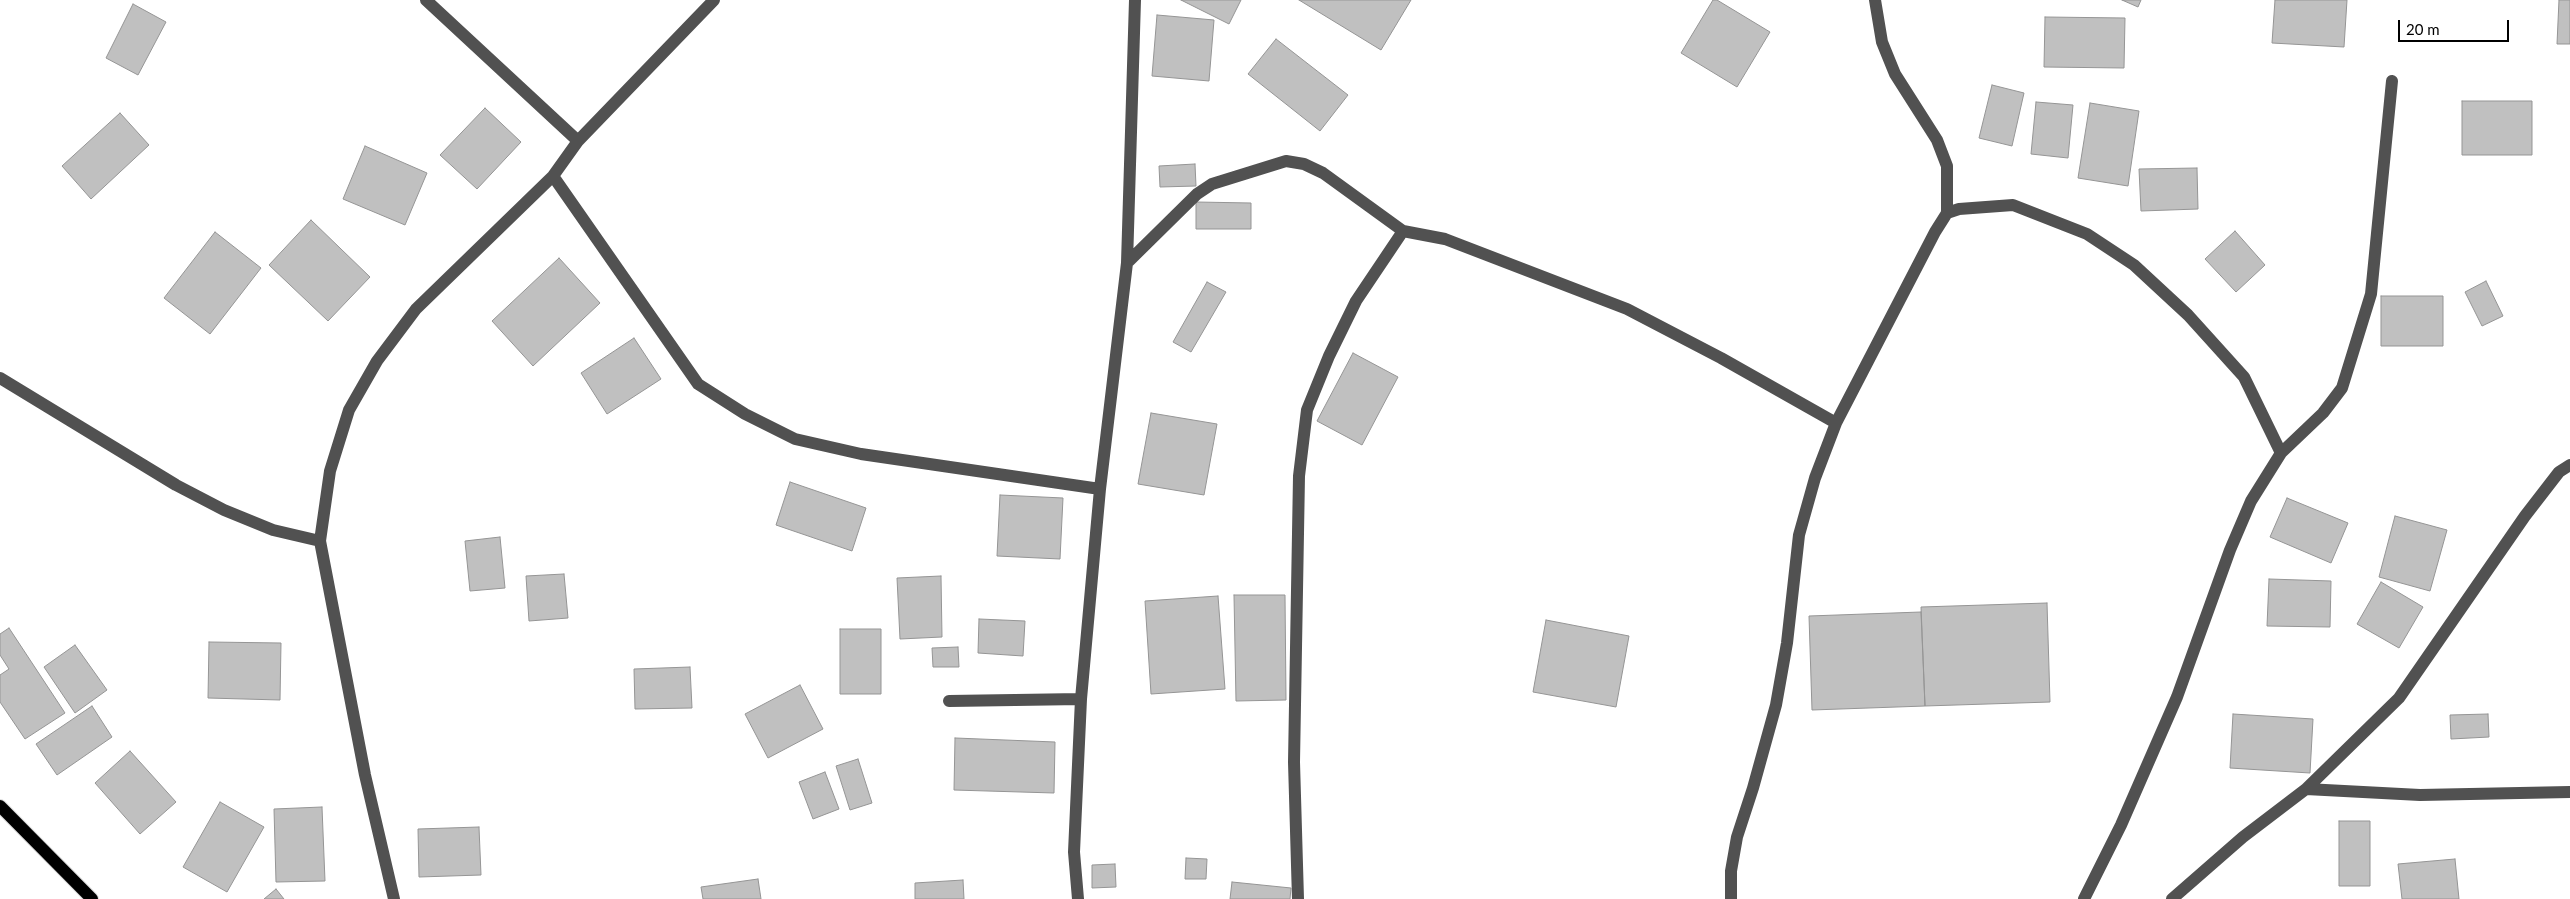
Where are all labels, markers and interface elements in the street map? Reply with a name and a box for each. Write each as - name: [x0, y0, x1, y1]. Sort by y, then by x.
- scale bar: [2400, 10, 2511, 42]
- text: 20 m: [2406, 20, 2440, 38]

